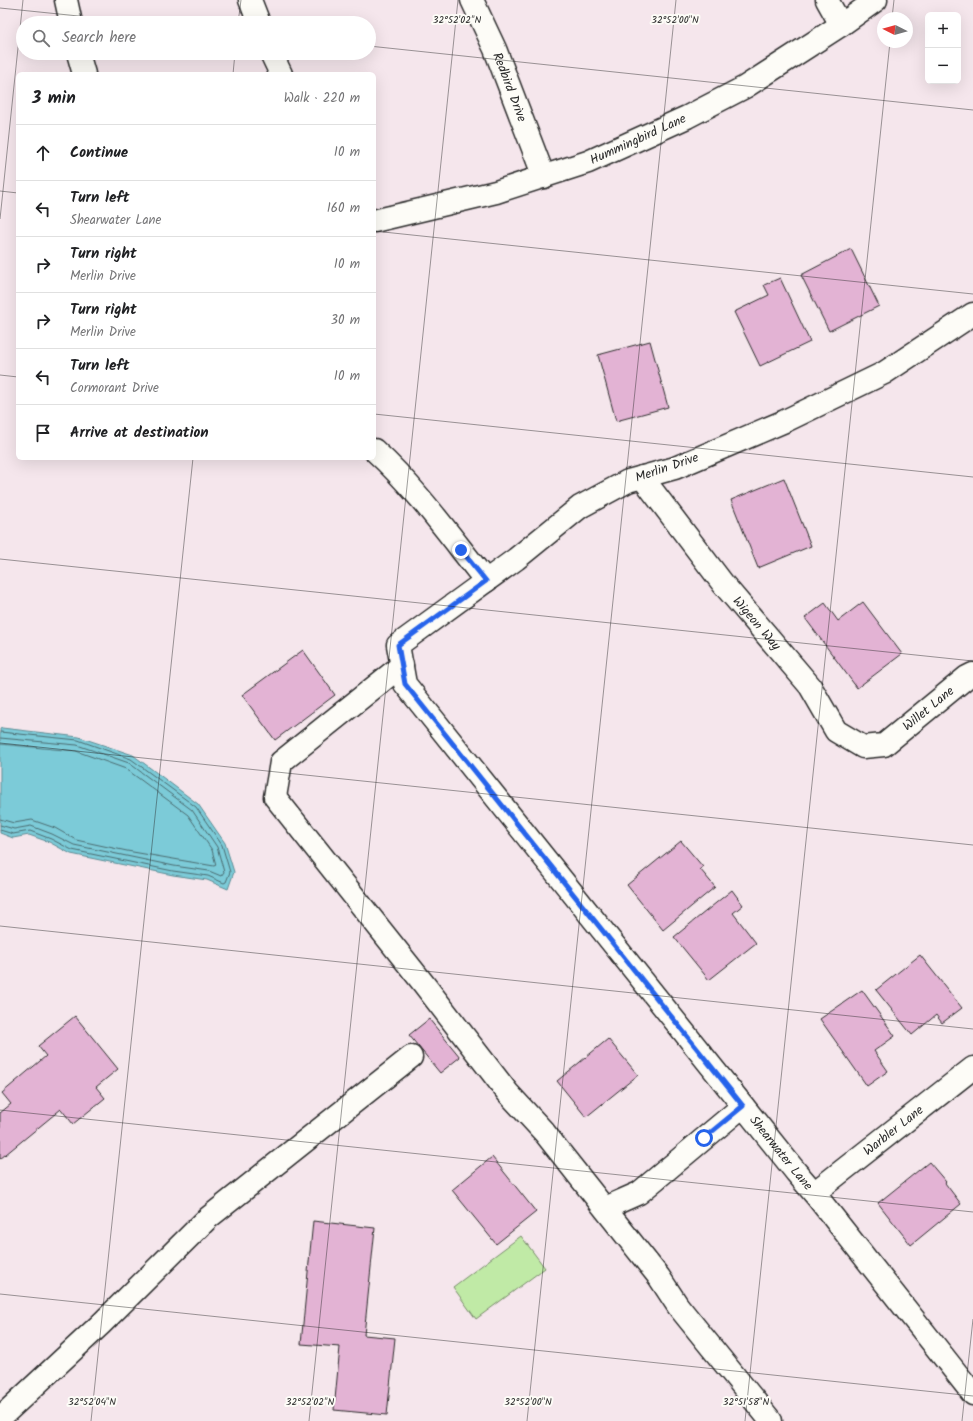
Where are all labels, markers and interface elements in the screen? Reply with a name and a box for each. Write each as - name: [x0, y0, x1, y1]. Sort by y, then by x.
- text: 32°52'02"N: [433, 12, 481, 28]
- text: 32°52'00"N: [651, 12, 699, 28]
- north arrow: [877, 12, 913, 48]
- map controls: [925, 12, 961, 84]
- button: +: [925, 12, 961, 48]
- search box: [16, 16, 376, 60]
- text: Search here: [62, 26, 136, 50]
- icon: search: [30, 27, 52, 49]
- button: −: [925, 48, 961, 84]
- street label: Redbird Drive: [487, 49, 533, 125]
- text: 3 min: [32, 85, 76, 112]
- text: Walk · 220 m: [284, 88, 360, 109]
- street label: Hummingbird Lane: [586, 108, 690, 170]
- text: Continue: [70, 141, 128, 165]
- icon: ahead: [32, 142, 54, 164]
- text: 10 m: [334, 142, 360, 163]
- text: Turn left: [70, 186, 130, 210]
- icon: left: [32, 198, 54, 220]
- text: 160 m: [327, 198, 360, 219]
- text: Shearwater Lane: [70, 210, 161, 231]
- text: Turn right: [70, 242, 137, 266]
- icon: right: [32, 254, 54, 276]
- text: 10 m: [334, 254, 360, 275]
- text: Merlin Drive: [70, 266, 136, 287]
- text: Turn right: [70, 298, 137, 322]
- icon: right: [32, 310, 54, 332]
- text: 30 m: [331, 310, 360, 331]
- text: Merlin Drive: [70, 322, 136, 343]
- text: Turn left: [70, 354, 130, 378]
- icon: left: [32, 366, 54, 388]
- text: 10 m: [334, 366, 360, 387]
- text: Cormorant Drive: [70, 378, 159, 399]
- text: Arrive at destination: [70, 421, 209, 445]
- icon: arrive: [32, 422, 54, 444]
- street label: Merlin Drive: [632, 447, 702, 489]
- route end: [452, 541, 470, 559]
- street label: Wigeon Way: [727, 592, 787, 656]
- street label: Willet Lane: [898, 681, 959, 736]
- street label: Warbler Lane: [859, 1100, 928, 1161]
- street label: Shearwater Lane: [744, 1111, 818, 1195]
- route start: [695, 1129, 713, 1147]
- text: 32°52'04"N: [68, 1394, 116, 1410]
- text: 32°52'02"N: [286, 1394, 334, 1410]
- text: 32°52'00"N: [504, 1394, 552, 1410]
- text: 32°51'58"N: [723, 1394, 769, 1410]

